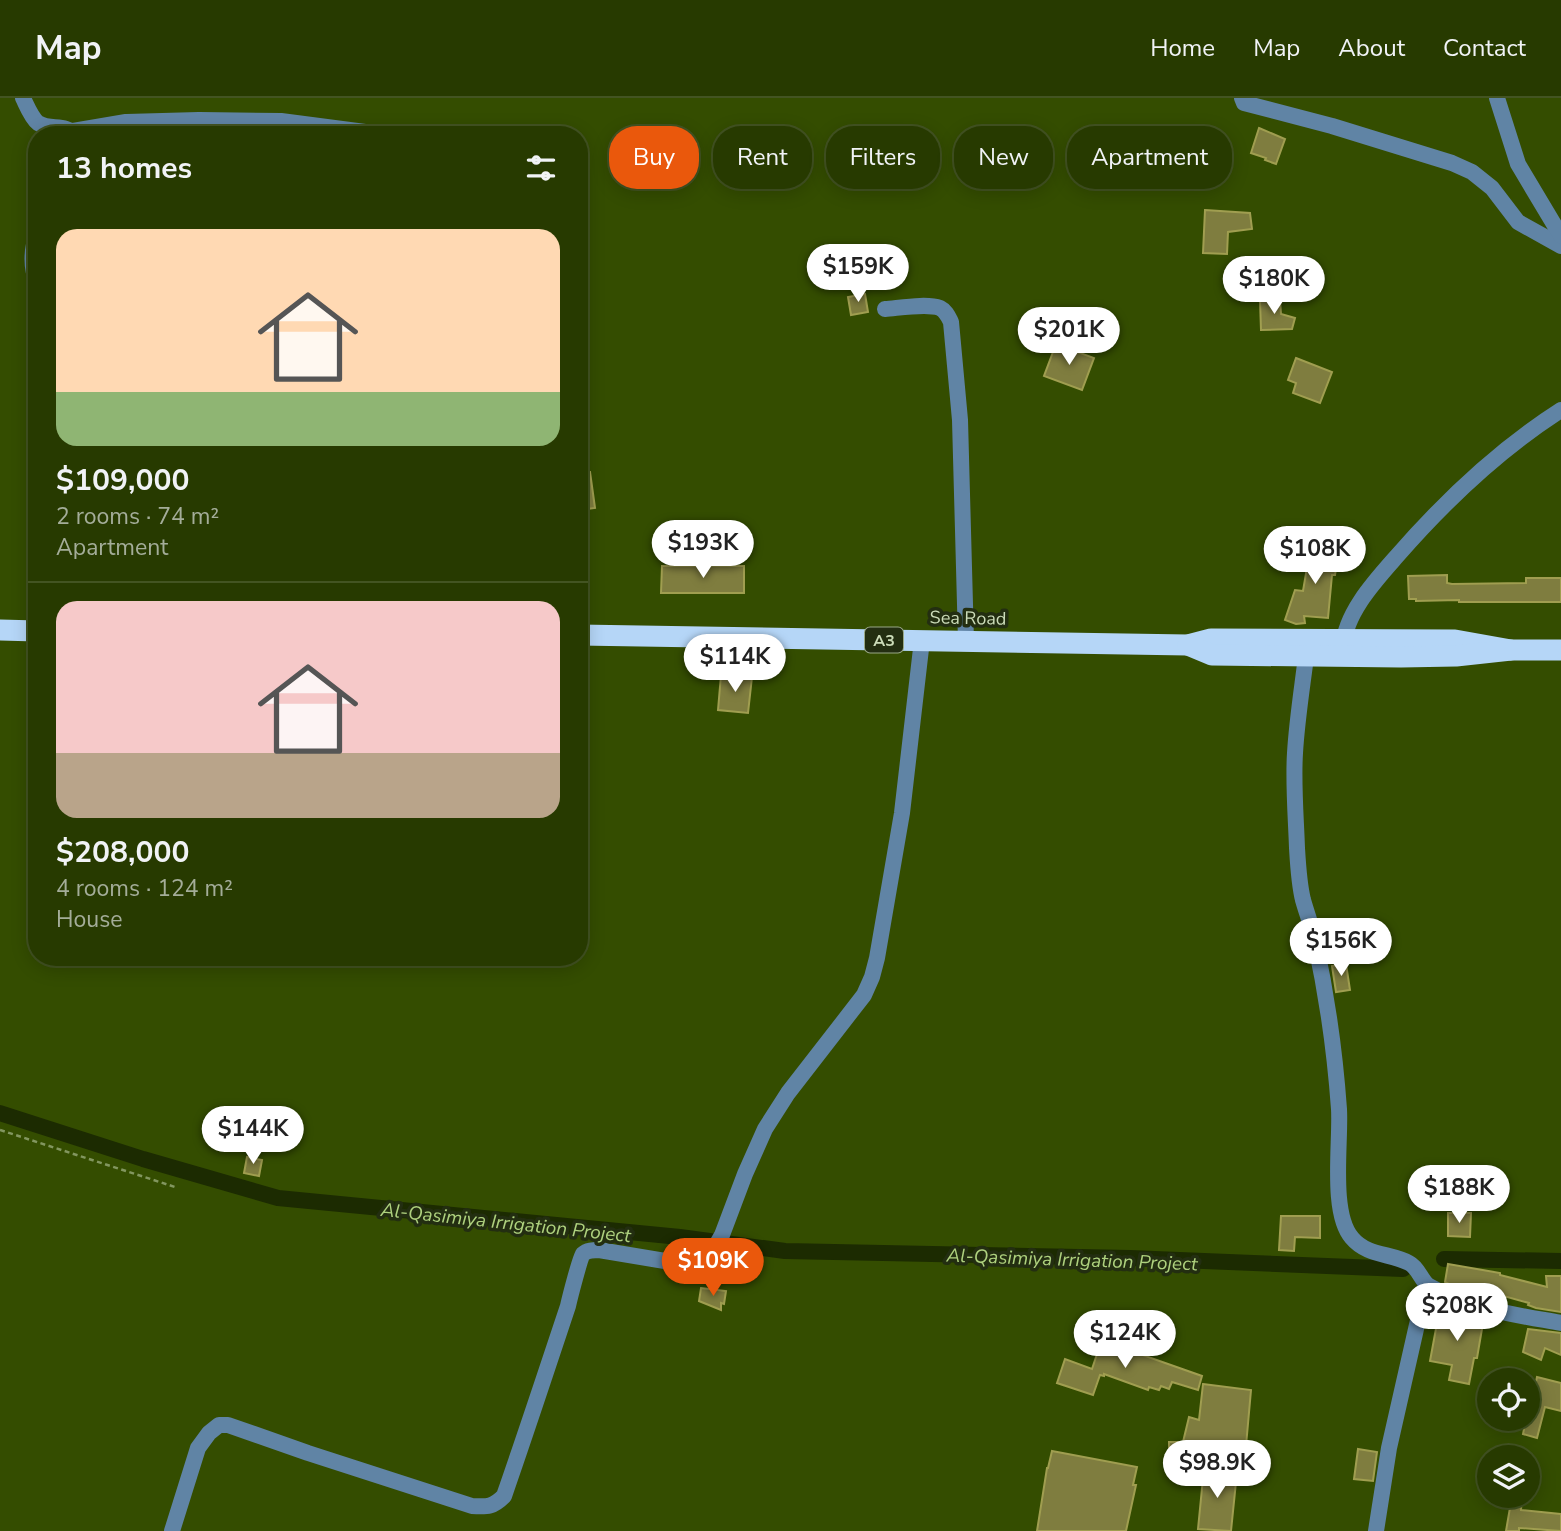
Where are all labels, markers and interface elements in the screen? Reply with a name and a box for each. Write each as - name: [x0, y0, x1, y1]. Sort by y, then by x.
- text: Map: [35, 26, 102, 71]
- text: Home: [1150, 32, 1215, 64]
- text: Map: [1253, 32, 1300, 64]
- text: About: [1338, 32, 1405, 64]
- text: Contact: [1443, 32, 1526, 64]
- chip: Buy: [609, 126, 699, 189]
- chip: Rent: [713, 126, 812, 189]
- chip: Filters: [826, 126, 940, 189]
- chip: New: [954, 126, 1053, 189]
- chip: Apartment: [1067, 126, 1232, 189]
- text: 13 homes: [56, 148, 192, 189]
- icon: filters: [522, 149, 560, 187]
- pin: $159K: [809, 244, 907, 304]
- text: $159K: [823, 251, 893, 282]
- pin: $180K: [1225, 256, 1323, 316]
- text: $180K: [1239, 263, 1309, 294]
- icon: home: [245, 274, 371, 400]
- pin: $201K: [1020, 308, 1118, 367]
- text: $201K: [1034, 314, 1104, 345]
- text: $109,000: [56, 460, 189, 501]
- text: 2 rooms · 74 m²: [56, 501, 219, 532]
- pin: $193K: [654, 520, 752, 580]
- pin: $108K: [1266, 526, 1364, 586]
- text: $193K: [668, 527, 738, 558]
- text: Apartment: [56, 532, 168, 563]
- text: $108K: [1280, 533, 1350, 564]
- street label: Sea Road: [929, 605, 1007, 631]
- road number: A3: [865, 628, 903, 652]
- pin: $114K: [686, 634, 784, 694]
- text: $114K: [700, 641, 770, 672]
- icon: home: [245, 646, 371, 772]
- text: $208,000: [56, 832, 189, 873]
- text: 4 rooms · 124 m²: [56, 873, 233, 904]
- text: House: [56, 904, 123, 935]
- pin: $156K: [1292, 918, 1390, 978]
- text: $156K: [1306, 925, 1376, 956]
- pin: $144K: [204, 1107, 302, 1166]
- text: $144K: [218, 1113, 288, 1144]
- pin: $188K: [1410, 1166, 1508, 1225]
- text: $188K: [1424, 1172, 1494, 1203]
- water label: Al-Qasimiya Irrigation Project: [379, 1197, 634, 1249]
- pin: $109K: [664, 1238, 762, 1298]
- water label: Al-Qasimiya Irrigation Project: [945, 1243, 1199, 1277]
- text: $109K: [678, 1245, 748, 1276]
- pin: $208K: [1408, 1284, 1506, 1343]
- text: $208K: [1422, 1290, 1492, 1321]
- pin: $124K: [1076, 1310, 1174, 1370]
- text: $124K: [1090, 1317, 1160, 1348]
- map controls: [1477, 1368, 1540, 1508]
- button: locate: [1477, 1368, 1540, 1431]
- pin: $98.9K: [1160, 1440, 1274, 1500]
- button: layers: [1477, 1445, 1540, 1508]
- text: $98.9K: [1179, 1447, 1255, 1478]

